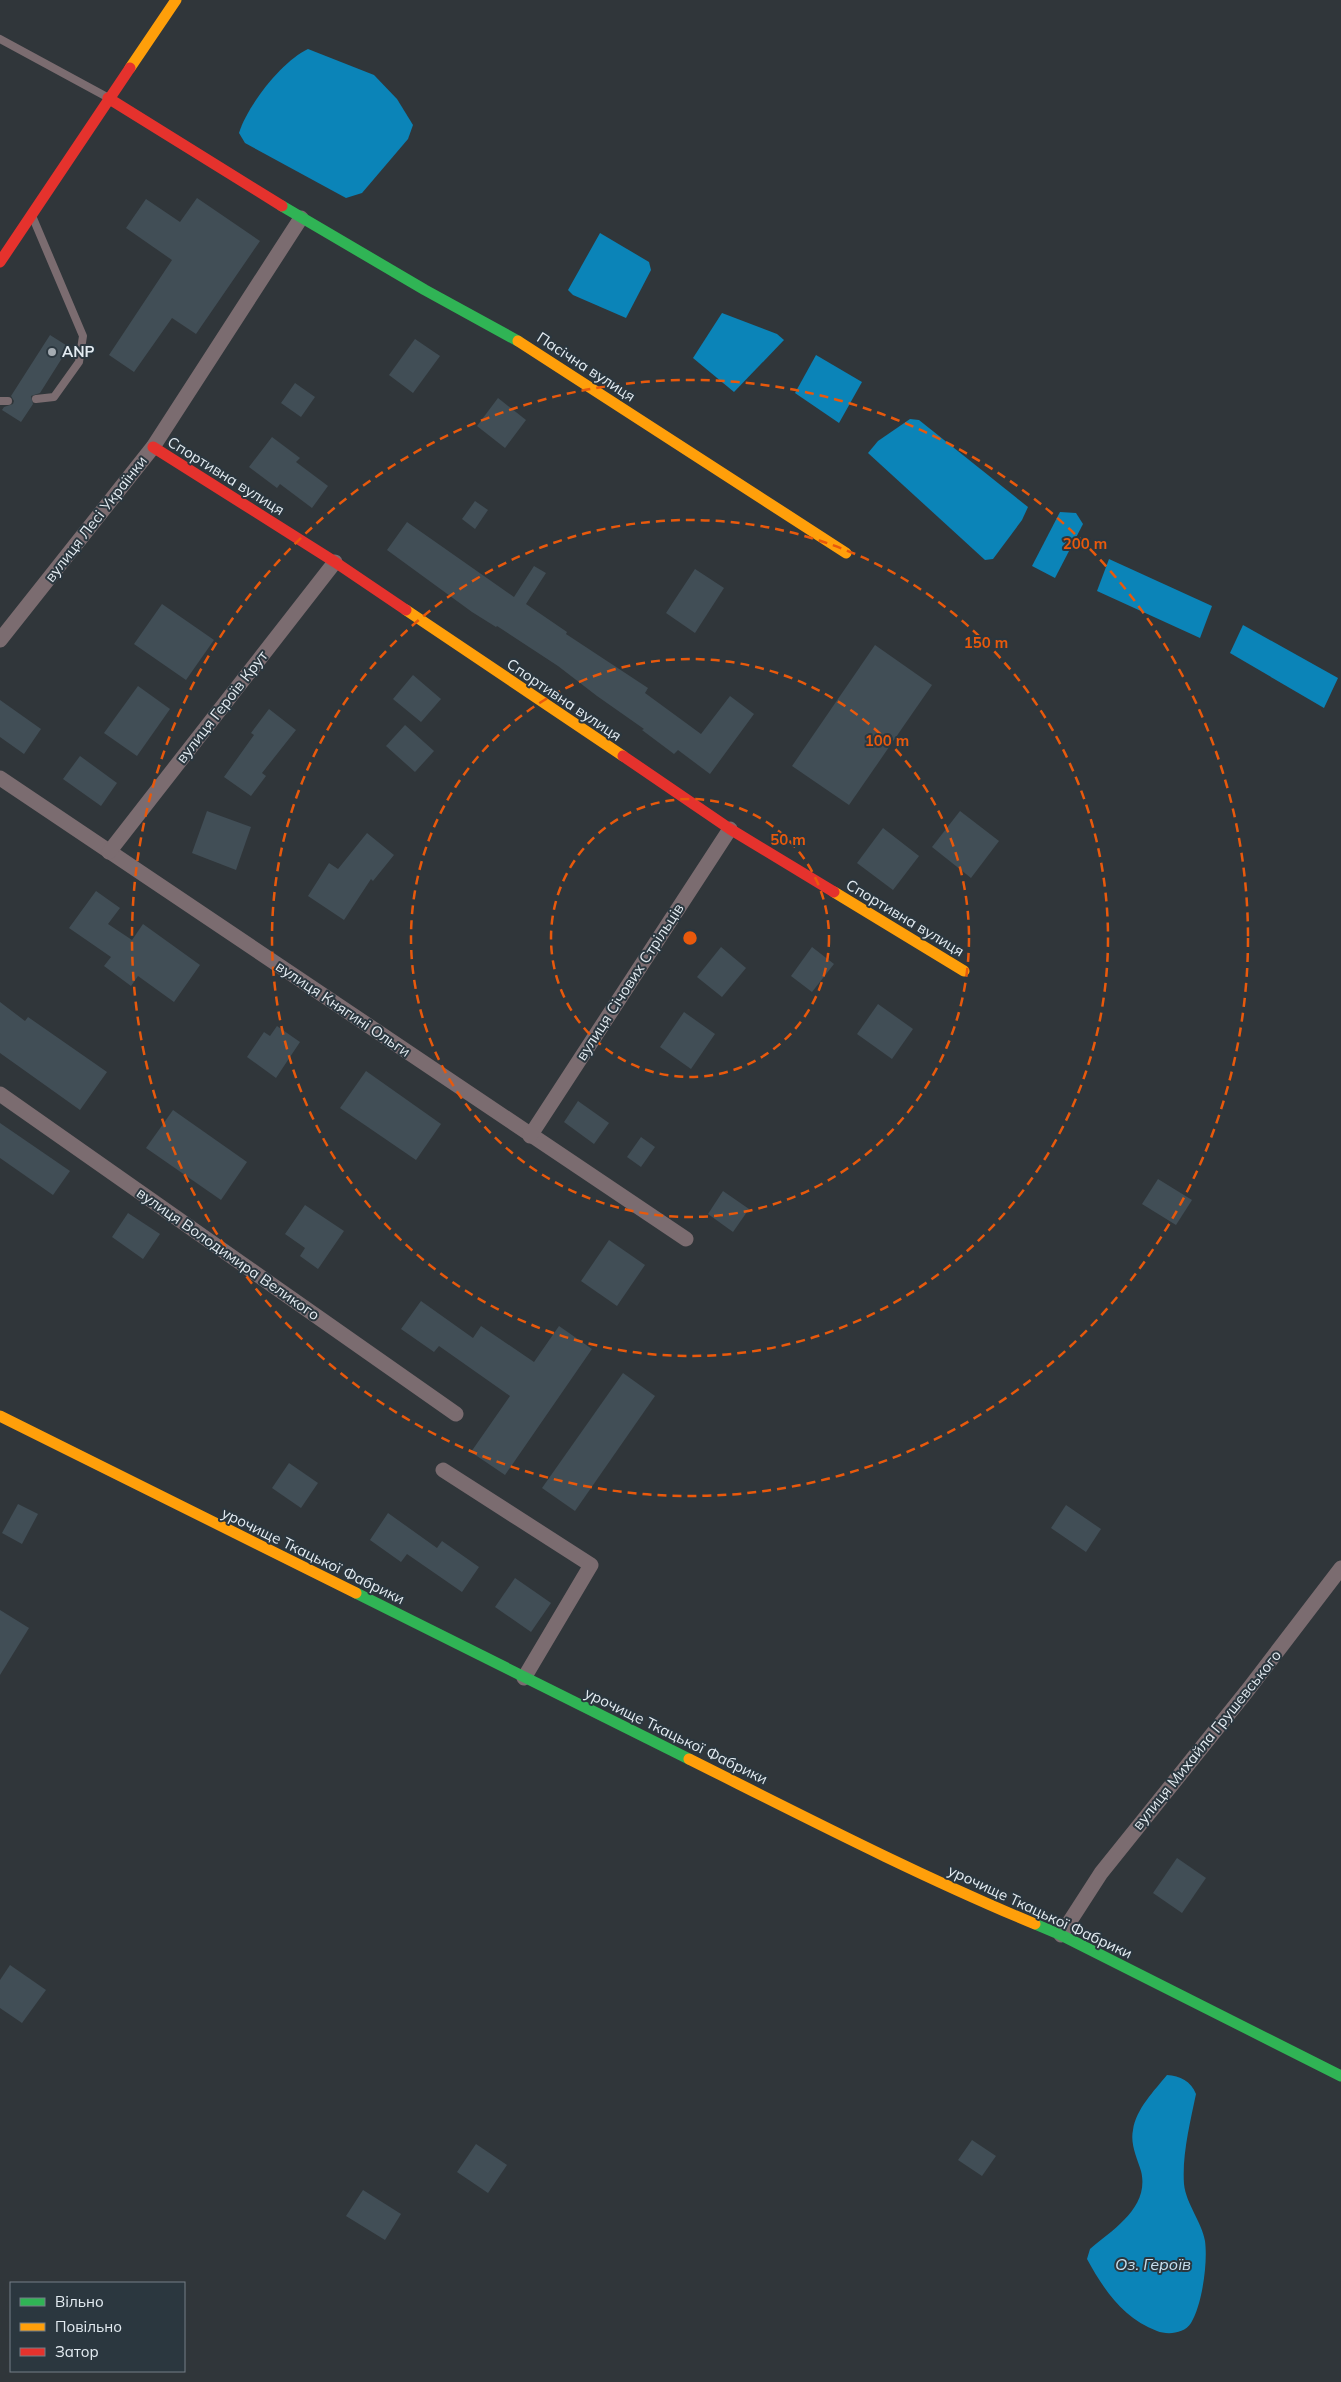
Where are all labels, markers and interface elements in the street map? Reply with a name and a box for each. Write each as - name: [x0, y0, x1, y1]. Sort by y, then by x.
- street label: Пасічна вулиця: [533, 328, 639, 405]
- place label: ANP: [62, 342, 95, 361]
- marker: ANP: [46, 346, 58, 358]
- street label: Спортивна вулиця: [164, 432, 288, 519]
- street label: вулиця Лесі Українки: [40, 452, 151, 586]
- text: 200 m: [1063, 534, 1107, 553]
- text: 150 m: [964, 633, 1008, 652]
- street label: вулиця Героїв Крут: [172, 646, 272, 767]
- street label: Спортивна вулиця: [503, 654, 625, 745]
- text: 100 m: [865, 731, 909, 750]
- text: 50 m: [770, 830, 806, 849]
- street label: Спортивна вулиця: [843, 875, 968, 960]
- street label: вулиця Січових Стрільців: [572, 899, 688, 1064]
- centre of rings: [681, 929, 699, 947]
- street label: вулиця Княгині Ольги: [272, 956, 414, 1061]
- street label: вулиця Володимира Великого: [133, 1183, 323, 1324]
- street label: урочище Ткацької Фабрики: [219, 1503, 408, 1608]
- street label: вулиця Михайла Грушевського: [1128, 1646, 1285, 1834]
- street label: урочище Ткацької Фабрики: [582, 1683, 771, 1788]
- street label: урочище Ткацької Фабрики: [945, 1860, 1135, 1963]
- water label: Оз. Героїв: [1115, 2254, 1191, 2274]
- legend: [10, 2282, 185, 2372]
- text: Вільно: [55, 2292, 104, 2311]
- text: Повільно: [55, 2317, 122, 2336]
- text: Затор: [55, 2342, 99, 2361]

